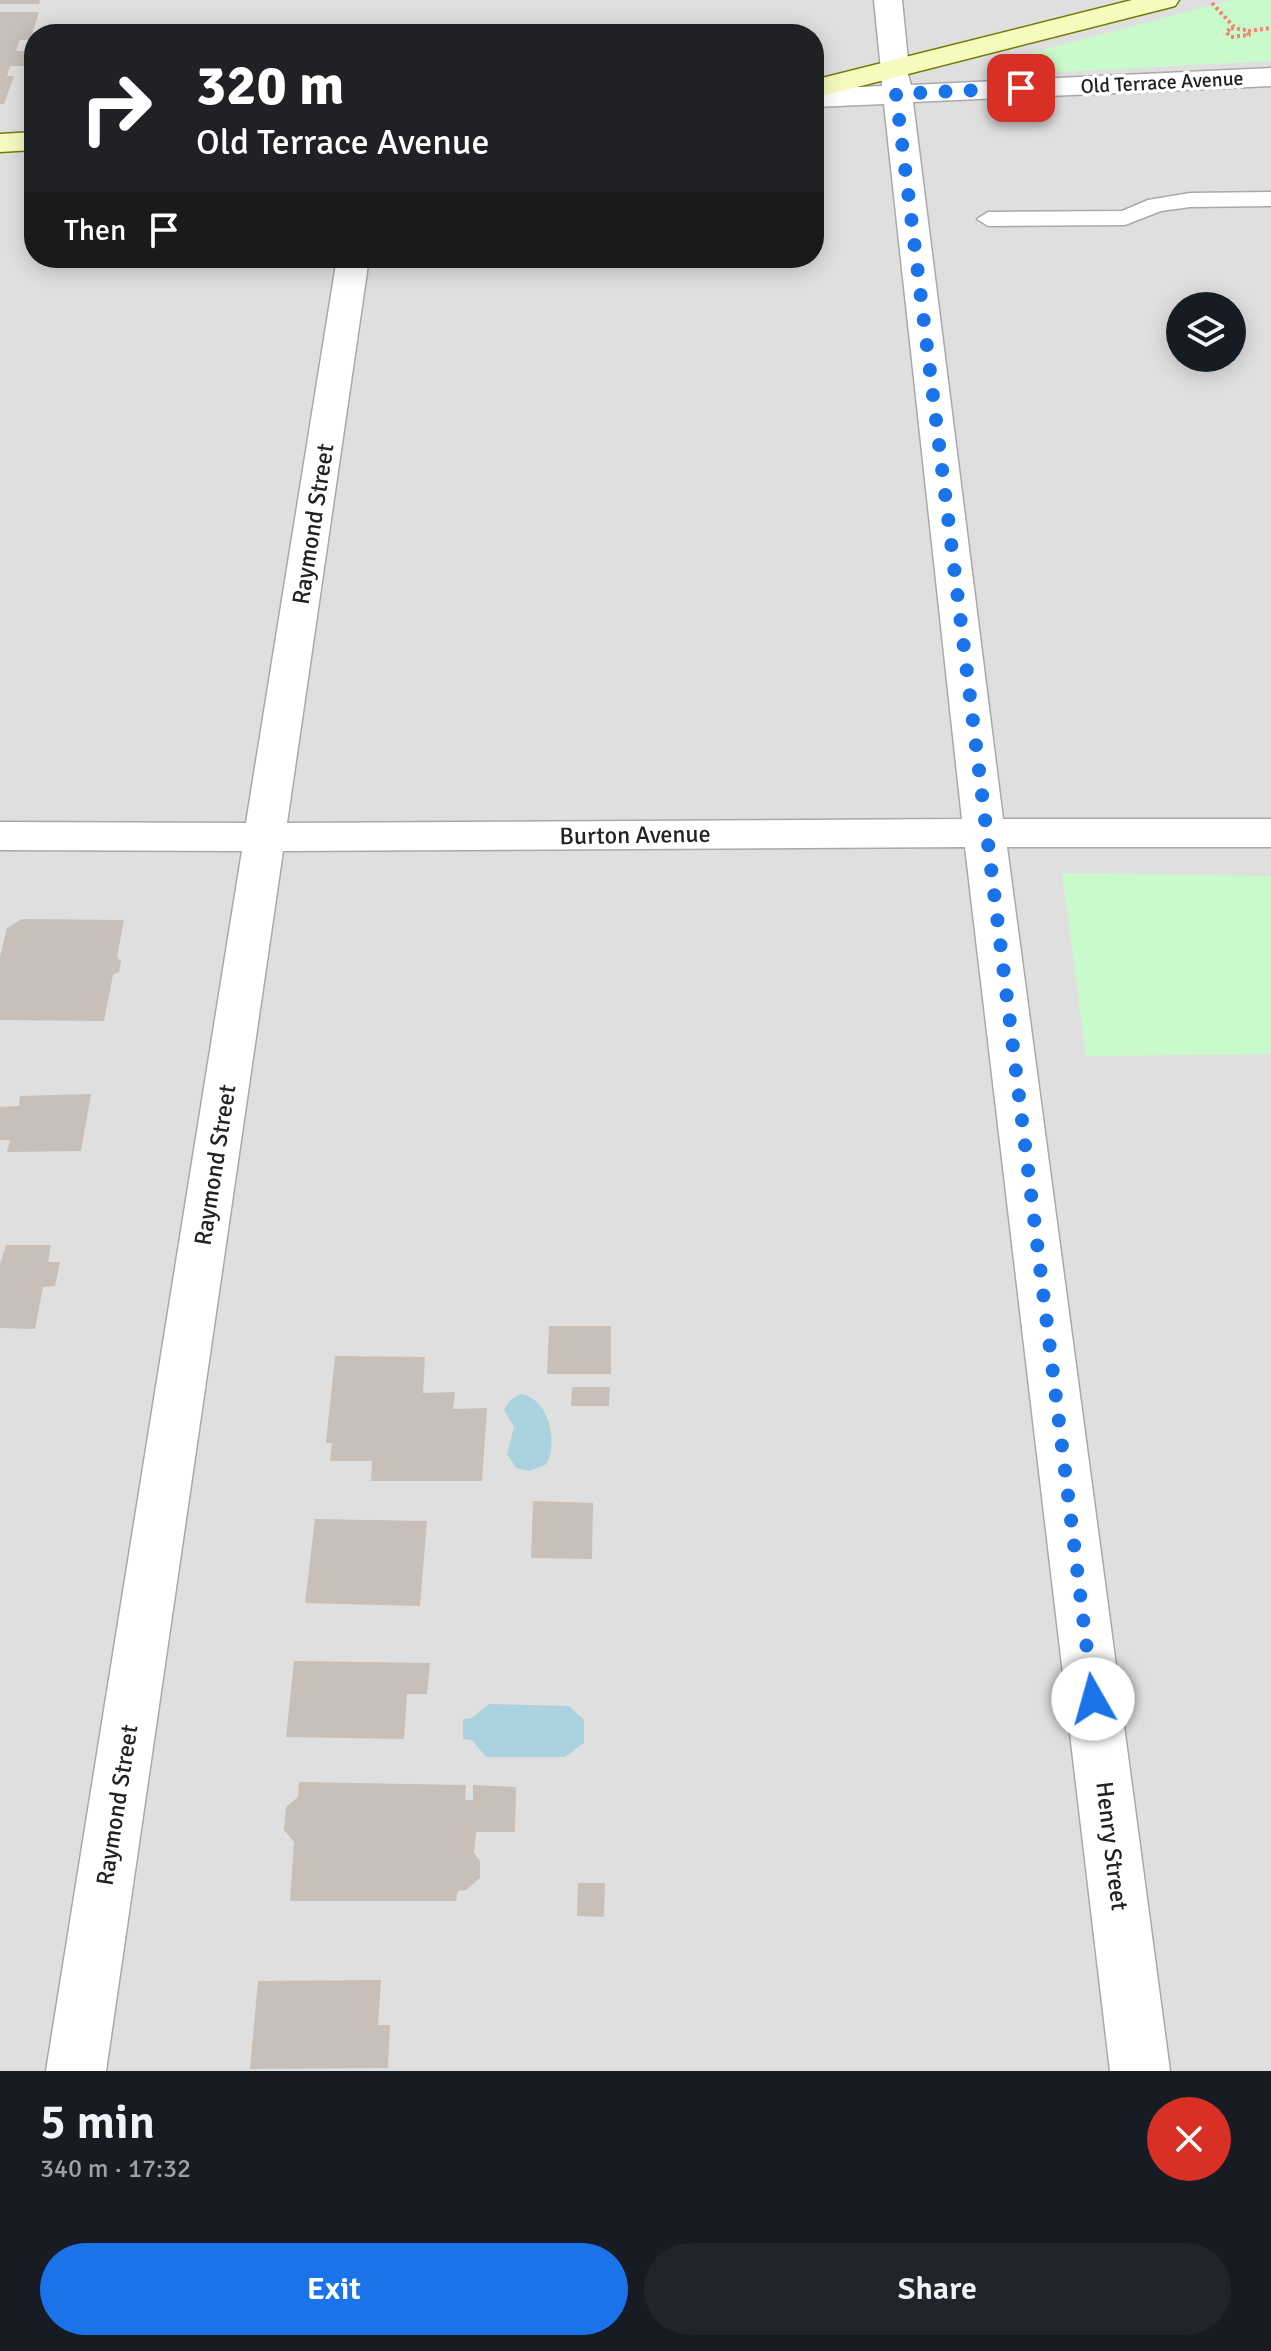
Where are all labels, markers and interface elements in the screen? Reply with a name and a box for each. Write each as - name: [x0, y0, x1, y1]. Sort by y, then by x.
- text: 320 m: [196, 51, 344, 120]
- pin: [987, 54, 1055, 122]
- icon: right: [64, 56, 168, 160]
- icon: arrive: [999, 66, 1043, 110]
- street label: Old Terrace Avenue: [1080, 66, 1244, 99]
- text: Old Terrace Avenue: [196, 120, 489, 165]
- icon: arrive: [142, 208, 186, 252]
- text: Then: [64, 212, 126, 249]
- map controls: [1166, 292, 1246, 372]
- button: layers: [1166, 292, 1246, 372]
- street label: Raymond Street: [285, 441, 341, 607]
- street label: Burton Avenue: [559, 819, 711, 851]
- street label: Raymond Street: [187, 1082, 243, 1248]
- position arrow: [1051, 1657, 1135, 1741]
- street label: Raymond Street: [89, 1722, 145, 1888]
- street label: Henry Street: [1089, 1780, 1135, 1912]
- text: 5 min: [40, 2093, 155, 2152]
- button: close: [1147, 2097, 1231, 2181]
- text: 340 m · 17:32: [40, 2153, 191, 2185]
- button: Exit: [40, 2243, 628, 2335]
- button: Share: [644, 2243, 1231, 2335]

